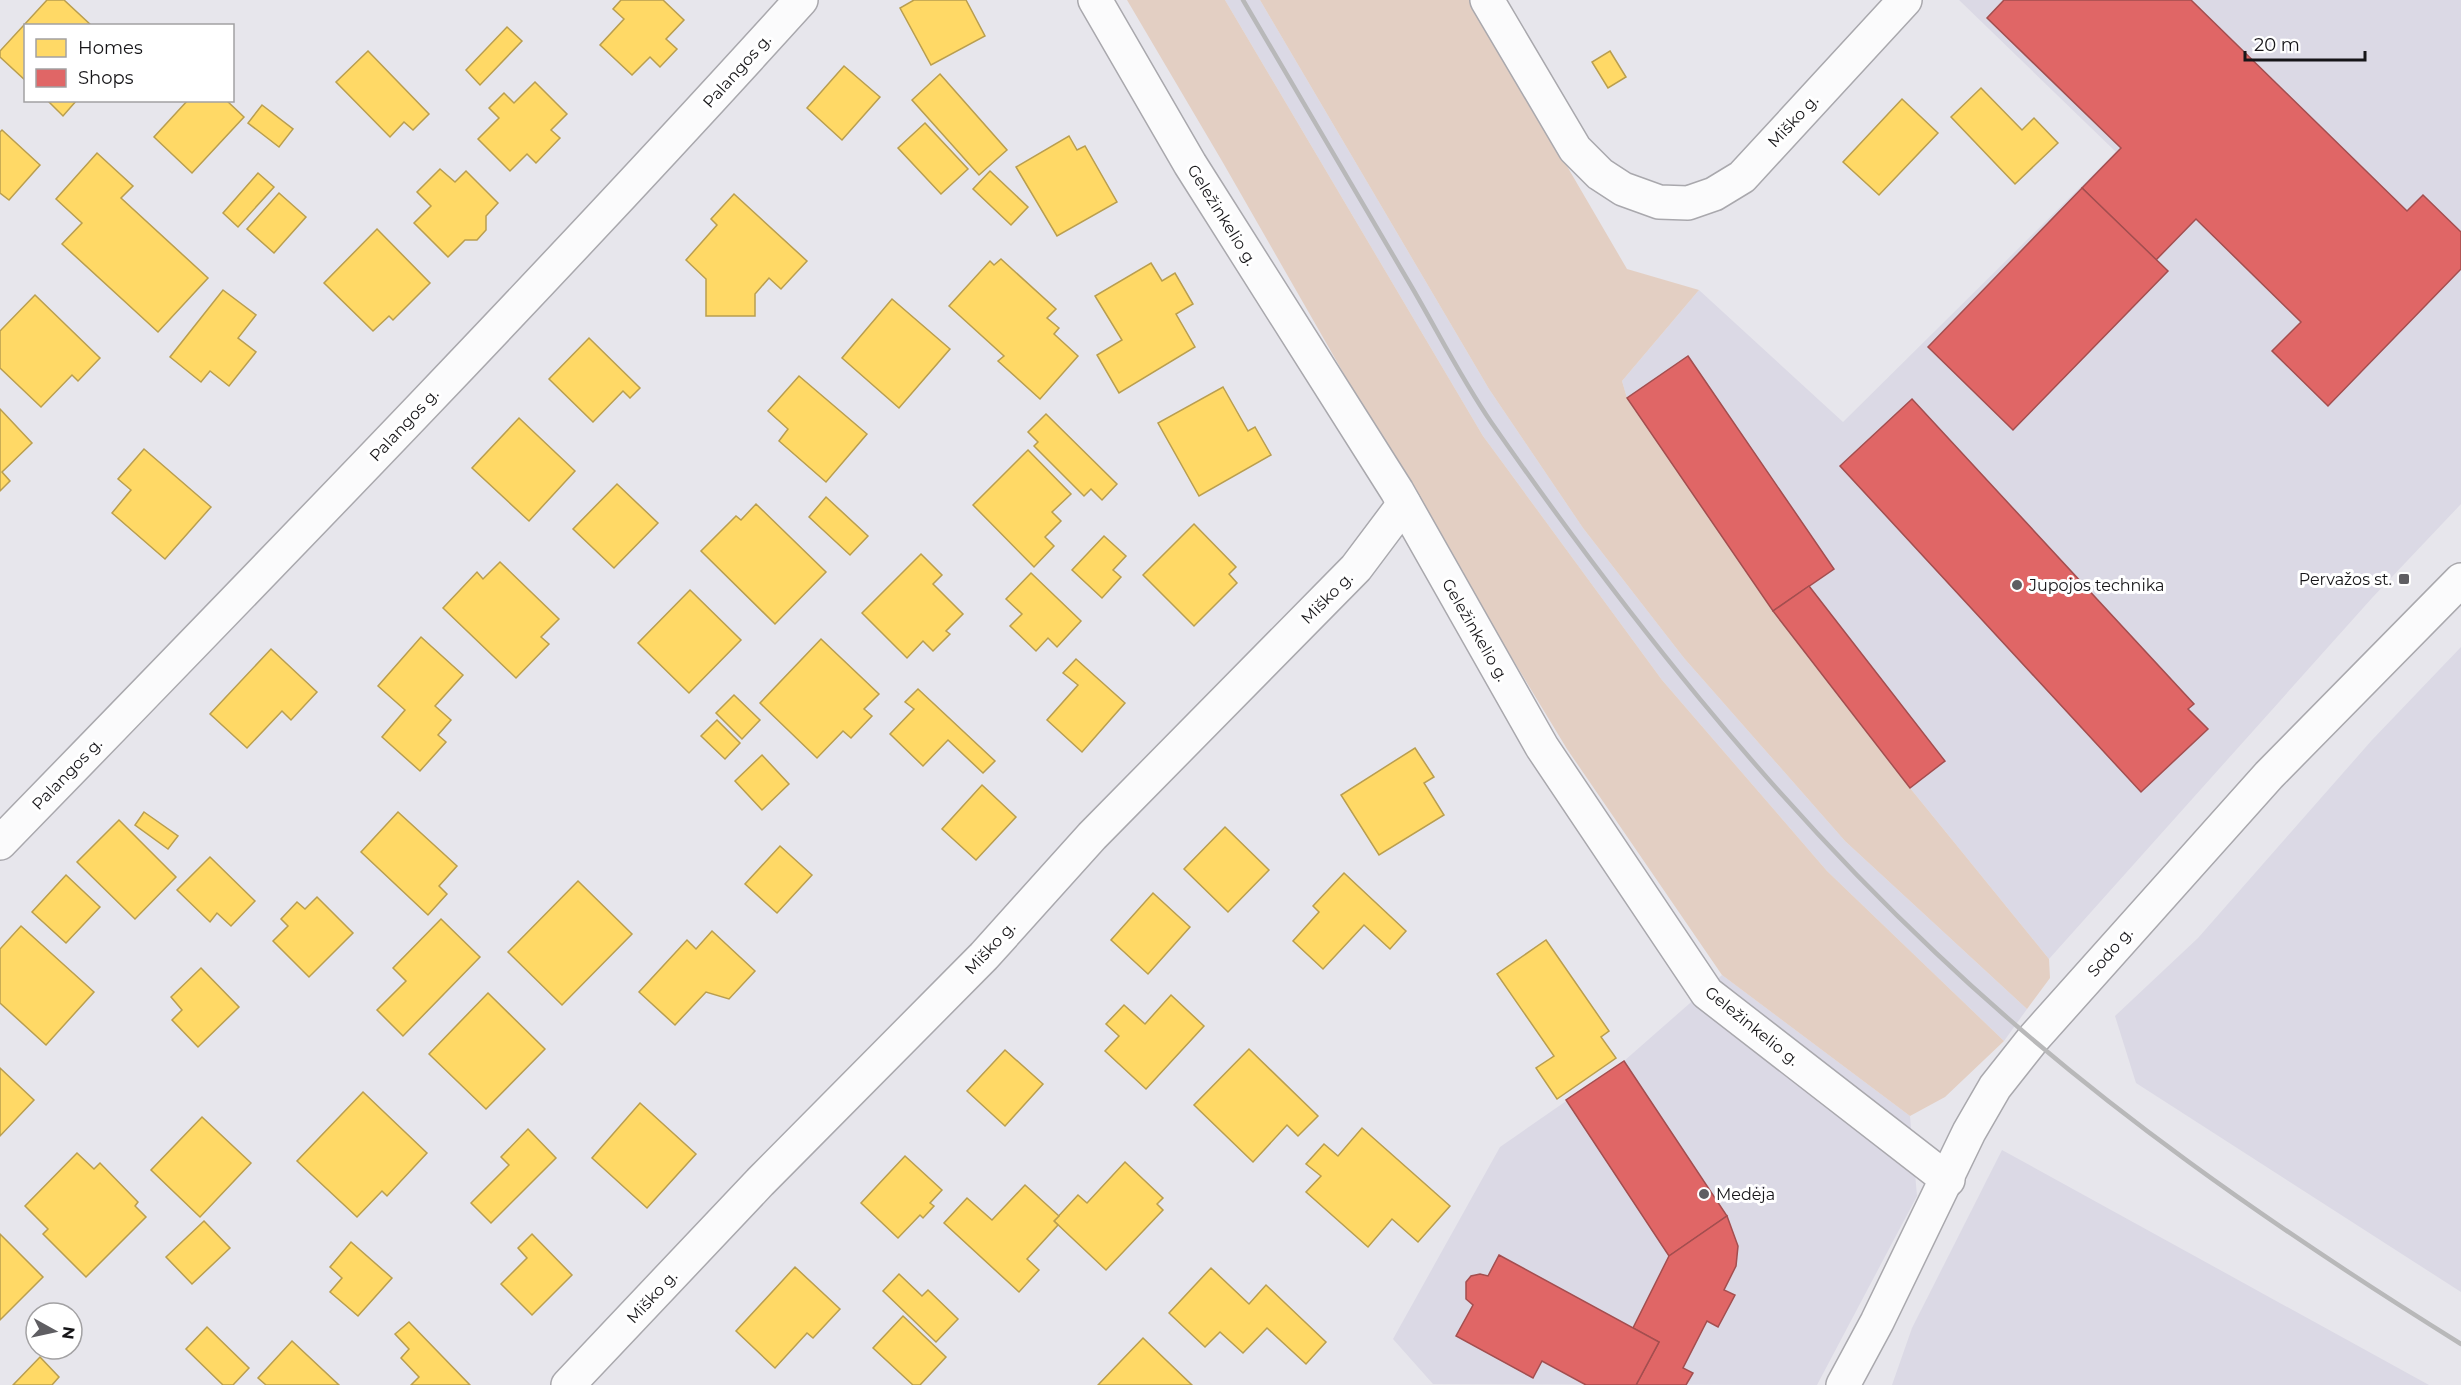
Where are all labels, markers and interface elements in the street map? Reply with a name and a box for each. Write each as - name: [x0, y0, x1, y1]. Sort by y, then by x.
- legend: [24, 24, 234, 102]
- scale bar: [2245, 24, 2365, 62]
- street label: Palangos g.: [699, 30, 775, 112]
- text: 20 m: [2254, 34, 2300, 56]
- text: Homes: [78, 37, 143, 59]
- text: Shops: [78, 67, 134, 89]
- street label: Miško g.: [1764, 91, 1822, 151]
- street label: Geležinkelio g.: [1183, 161, 1261, 269]
- street label: Palangos g.: [365, 385, 443, 465]
- street label: Miško g.: [1297, 568, 1357, 628]
- place label: Pervažos st.: [2299, 570, 2392, 589]
- marker: Pervažos st.: [2397, 572, 2411, 586]
- street label: Geležinkelio g.: [1438, 575, 1512, 685]
- place label: Jupojos technika: [2028, 576, 2165, 595]
- marker: Jupojos technika: [2010, 578, 2024, 592]
- street label: Palangos g.: [28, 734, 106, 814]
- street label: Miško g.: [961, 918, 1019, 978]
- street label: Sodo g.: [2083, 923, 2137, 981]
- street label: Geležinkelio g.: [1701, 982, 1803, 1070]
- place label: Medėja: [1716, 1185, 1775, 1204]
- marker: Medėja: [1697, 1187, 1711, 1201]
- street label: Miško g.: [623, 1267, 681, 1327]
- north arrow: [24, 1301, 84, 1361]
- text: N: [58, 1325, 79, 1341]

